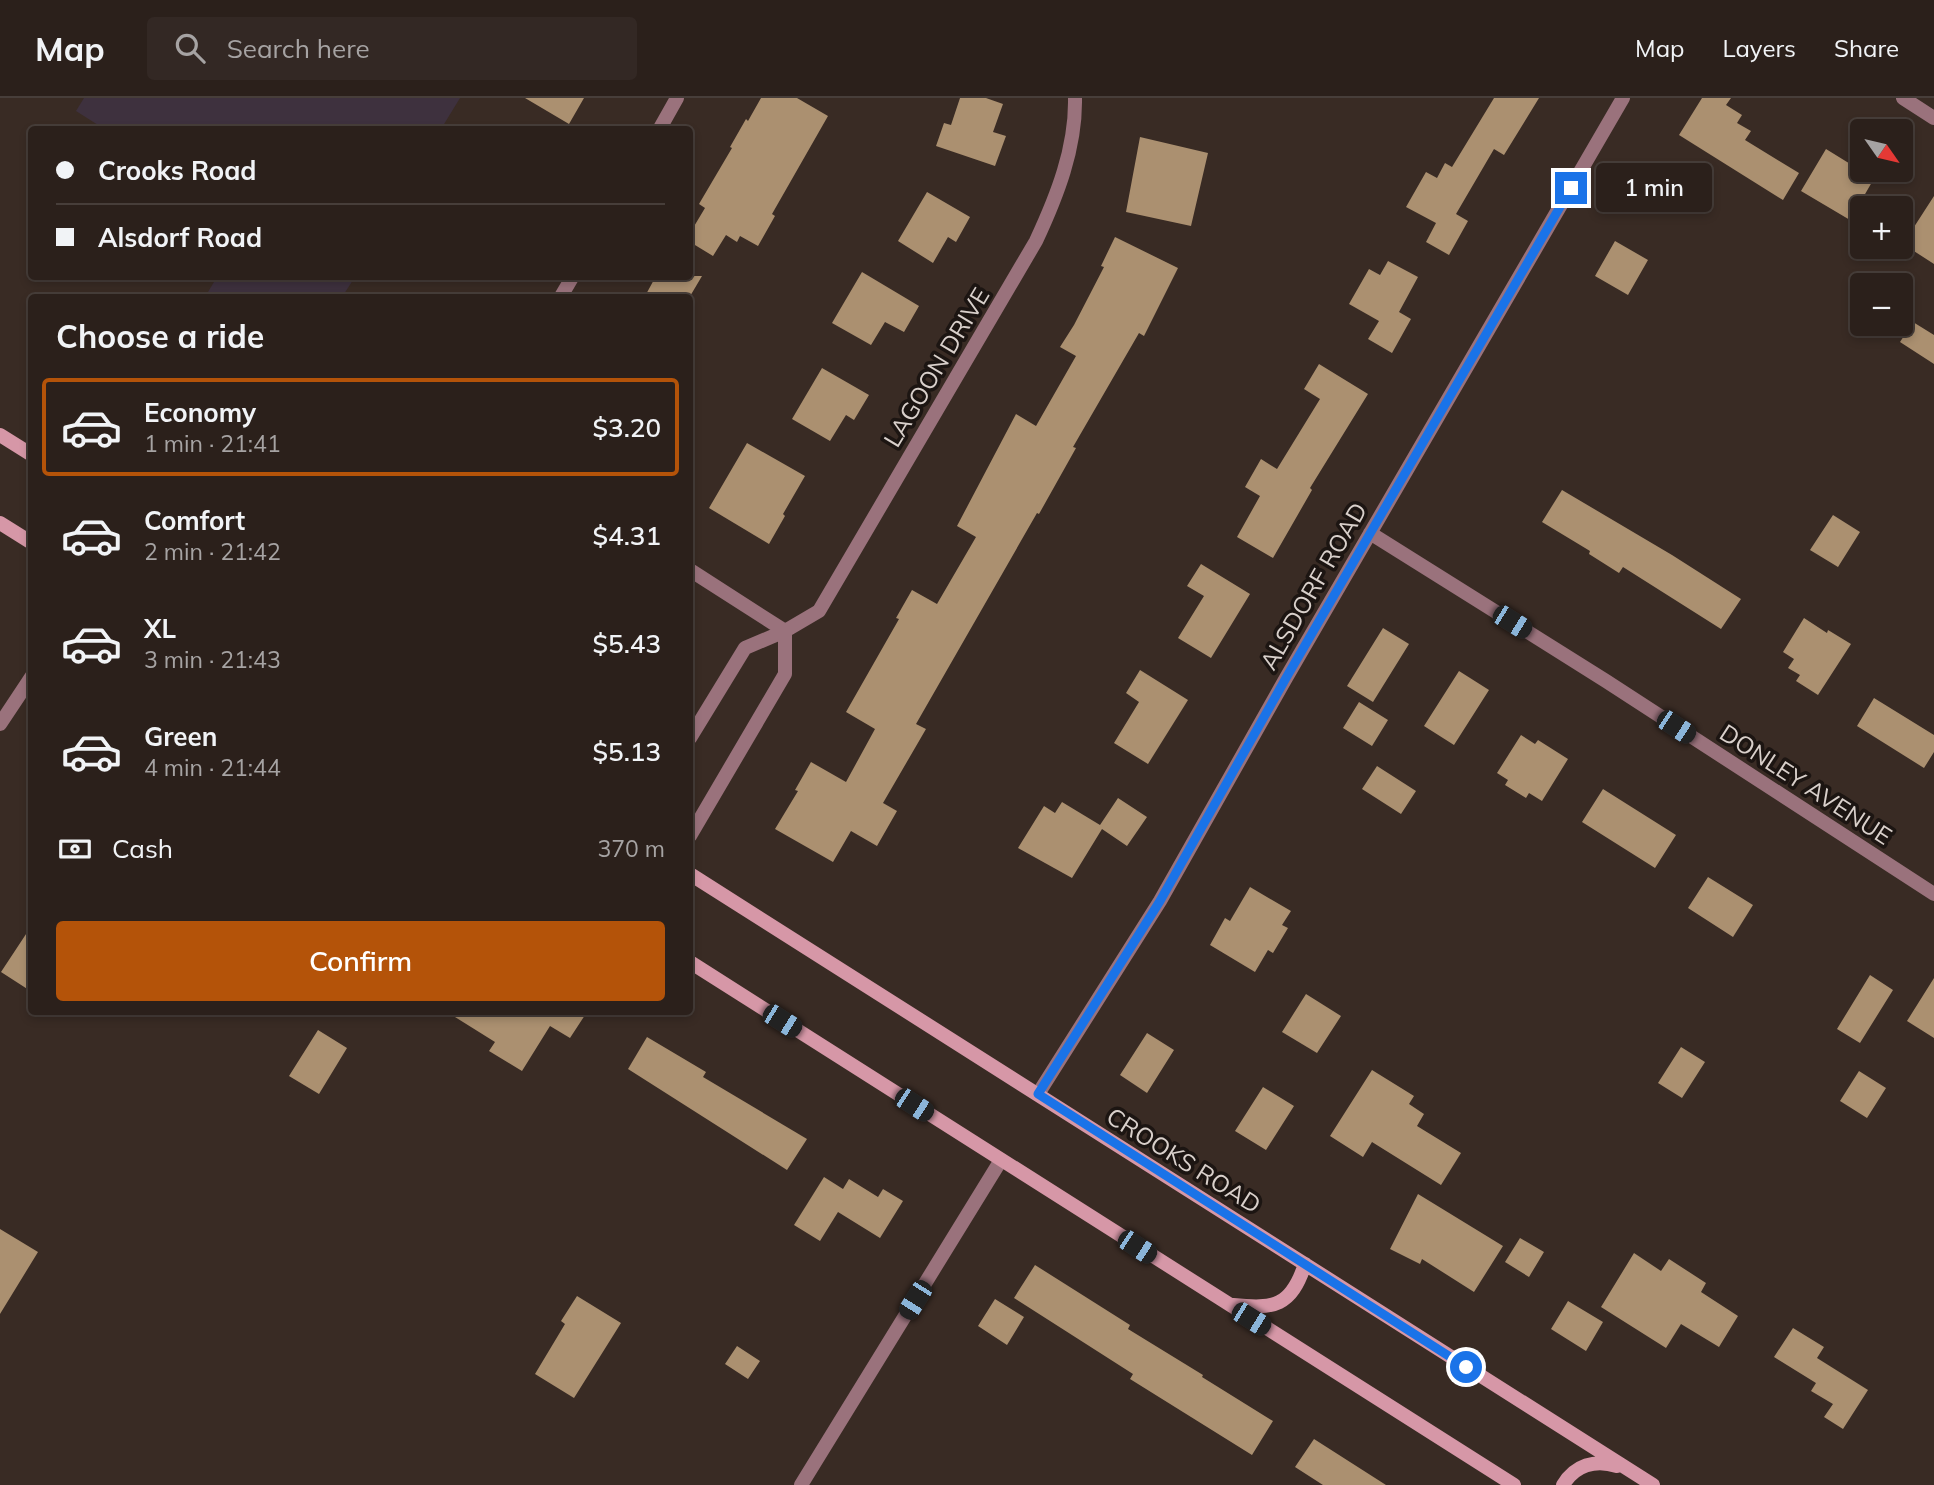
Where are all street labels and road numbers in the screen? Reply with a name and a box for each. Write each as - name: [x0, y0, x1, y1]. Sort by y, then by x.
- street label: LAGOON DRIVE: [877, 282, 995, 452]
- street label: ALSDORF ROAD: [1253, 497, 1373, 675]
- street label: DONLEY AVENUE: [1714, 717, 1898, 851]
- street label: CROOKS ROAD: [1101, 1101, 1267, 1219]

